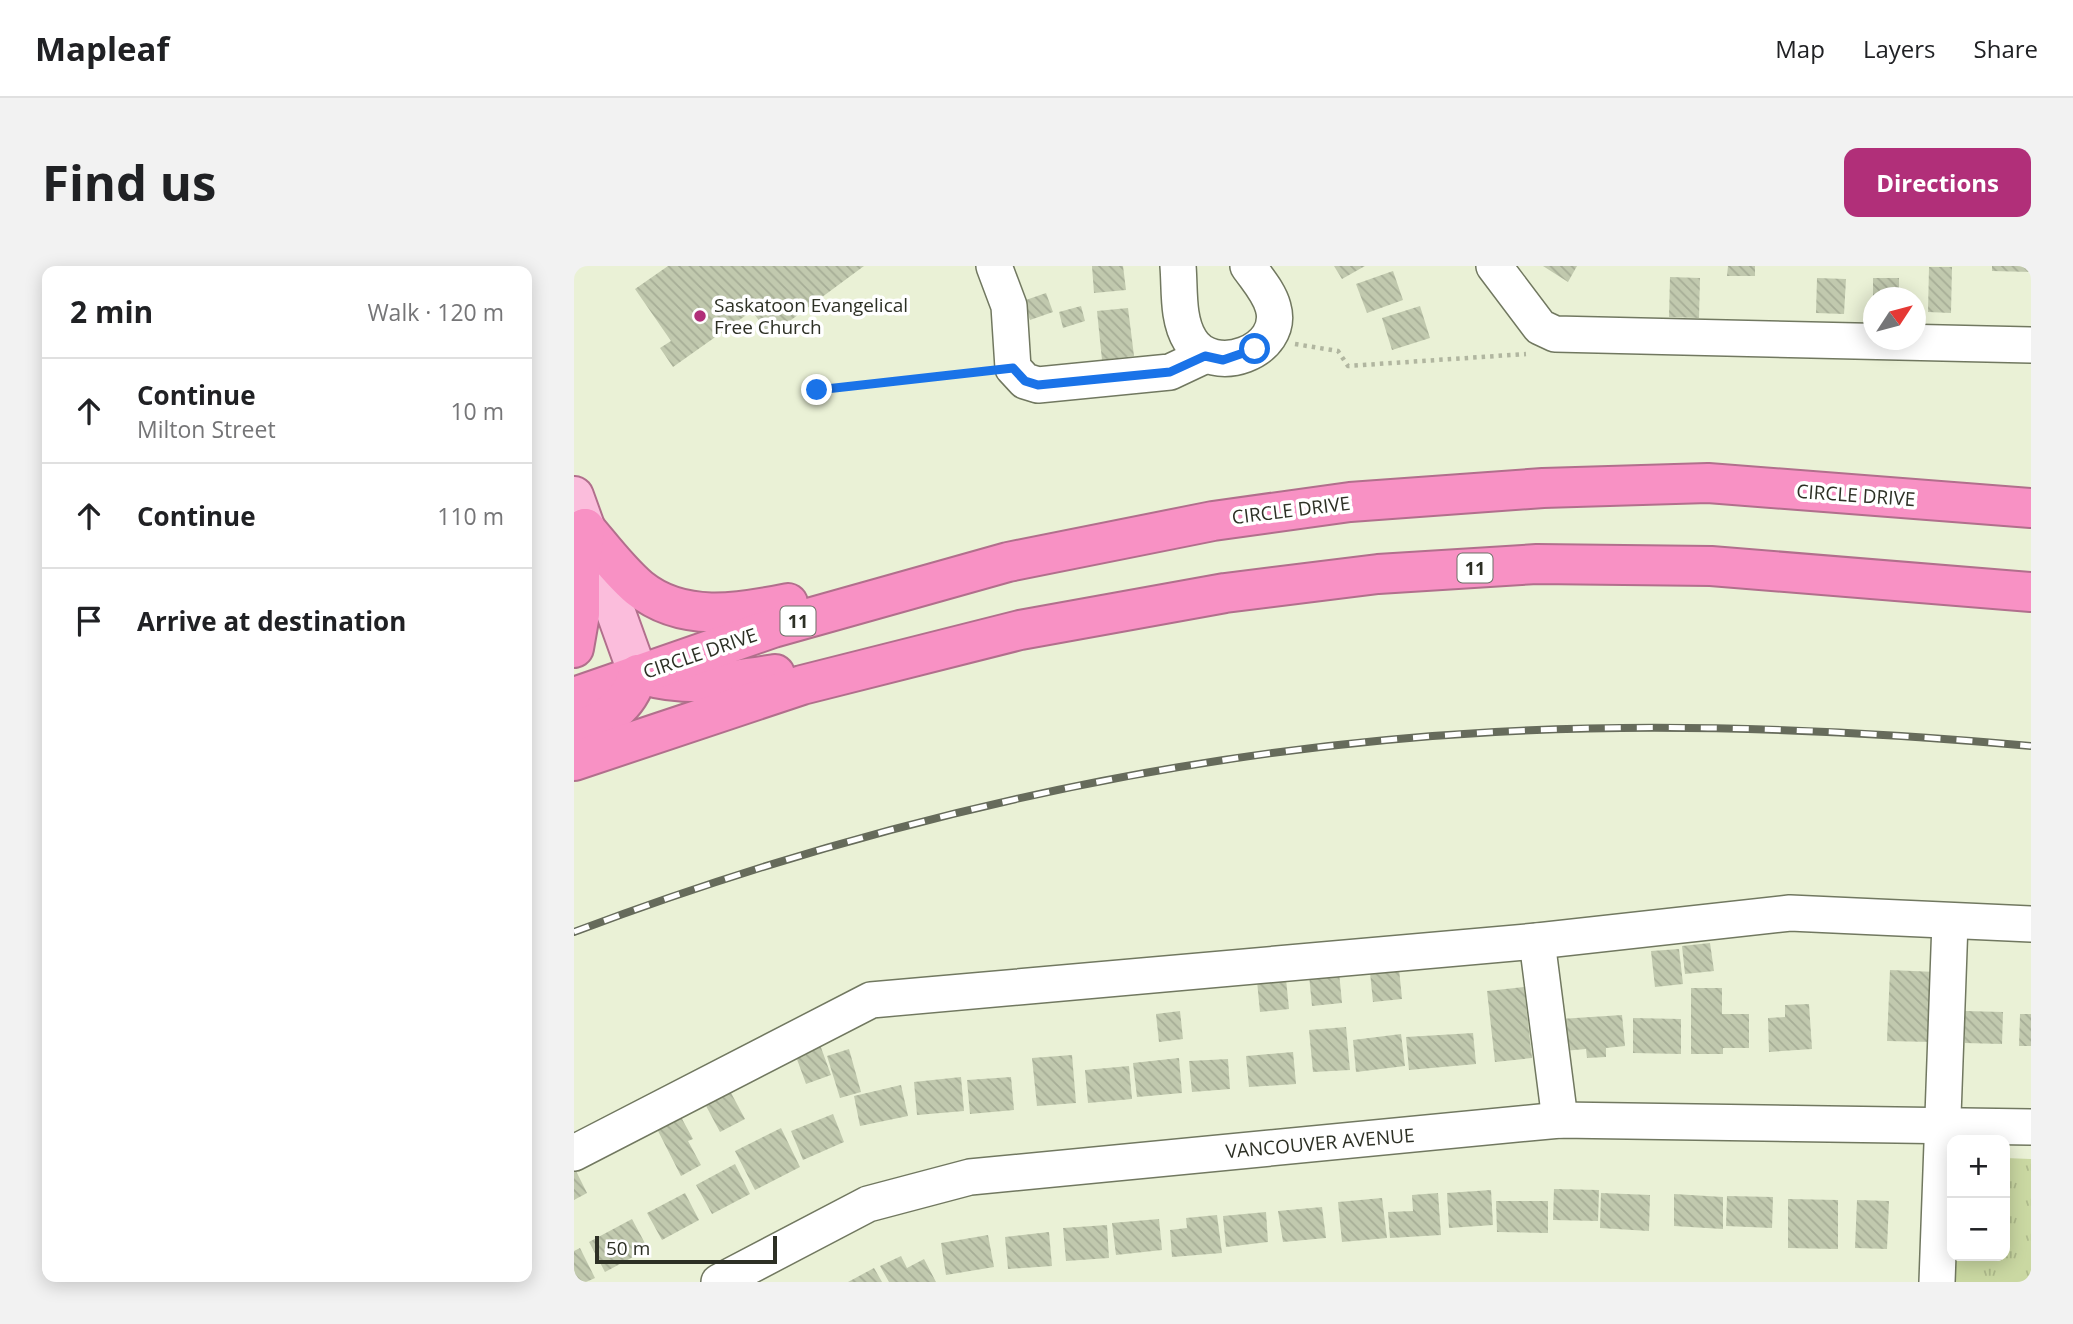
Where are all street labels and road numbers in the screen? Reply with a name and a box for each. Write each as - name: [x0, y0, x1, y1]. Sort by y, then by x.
- street label: CIRCLE DRIVE: [1796, 478, 1916, 512]
- street label: CIRCLE DRIVE: [1230, 490, 1352, 530]
- road number: 11: [1458, 554, 1492, 582]
- road number: 11: [780, 606, 816, 636]
- street label: CIRCLE DRIVE: [639, 621, 761, 685]
- street label: VANCOUVER AVENUE: [1225, 1122, 1415, 1164]

